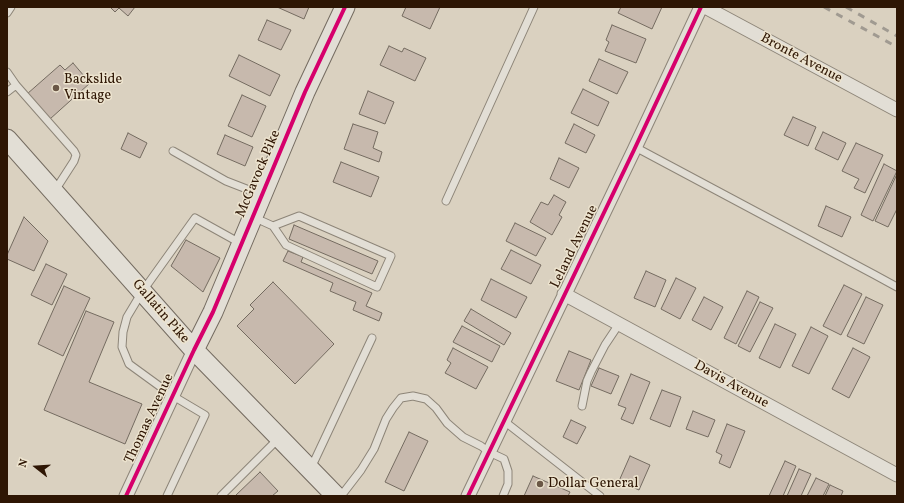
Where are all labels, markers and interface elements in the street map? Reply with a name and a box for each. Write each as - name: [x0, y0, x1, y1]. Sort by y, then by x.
- street label: Bronte Avenue: [757, 30, 845, 88]
- place label: Backslide Vintage: [64, 72, 122, 104]
- marker: Backslide Vintage: [51, 83, 61, 93]
- street label: McGavock Pike: [233, 128, 285, 220]
- street label: Leland Avenue: [548, 203, 602, 291]
- street label: Gallatin Pike: [128, 277, 192, 347]
- street label: Davis Avenue: [691, 358, 771, 412]
- street label: Thomas Avenue: [122, 371, 178, 467]
- north arrow: [16, 447, 56, 487]
- text: N: [16, 457, 32, 469]
- place label: Dollar General: [548, 476, 638, 492]
- marker: Dollar General: [535, 479, 545, 489]

